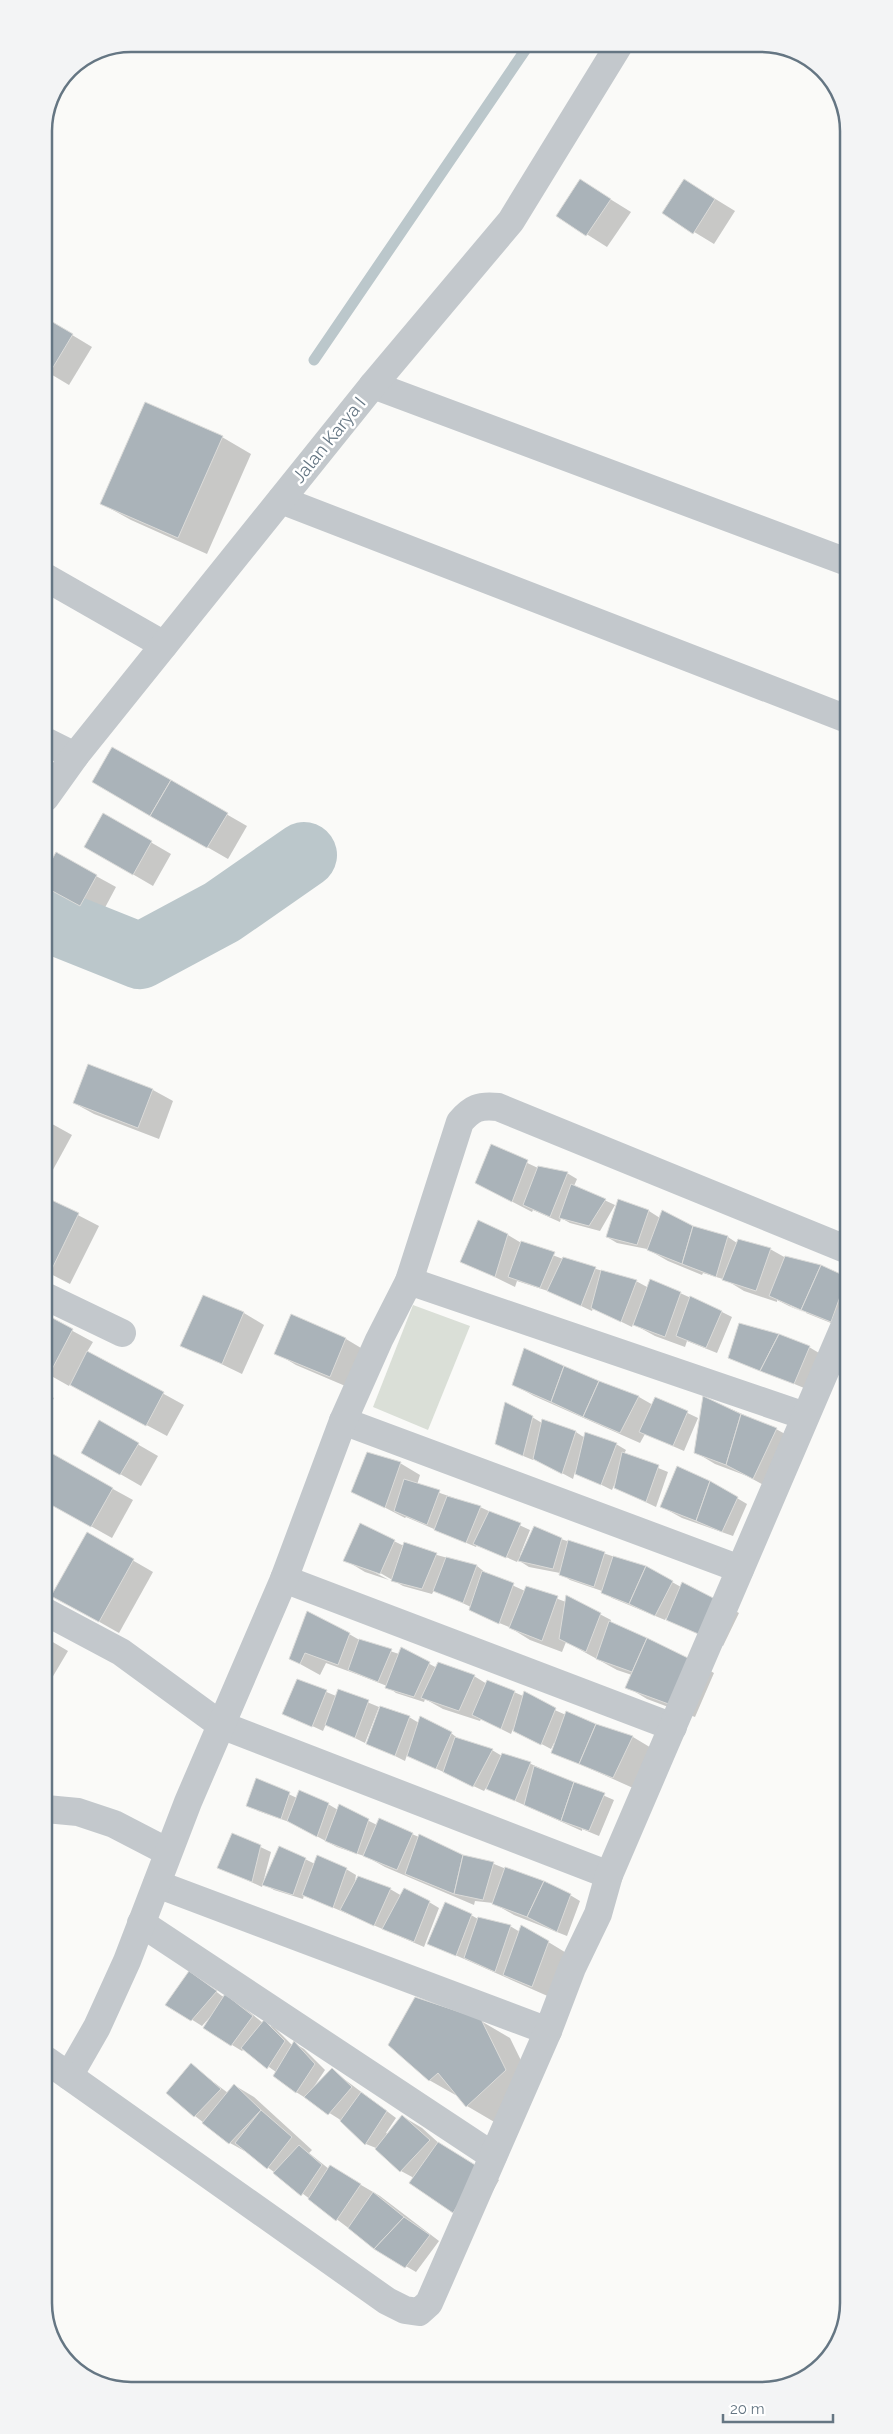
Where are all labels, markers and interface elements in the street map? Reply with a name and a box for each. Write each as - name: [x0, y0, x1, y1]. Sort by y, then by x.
- street label: Jalan Karya I: [288, 393, 370, 487]
- scale bar: [723, 2392, 833, 2424]
- text: 20 m: [730, 2400, 765, 2418]

